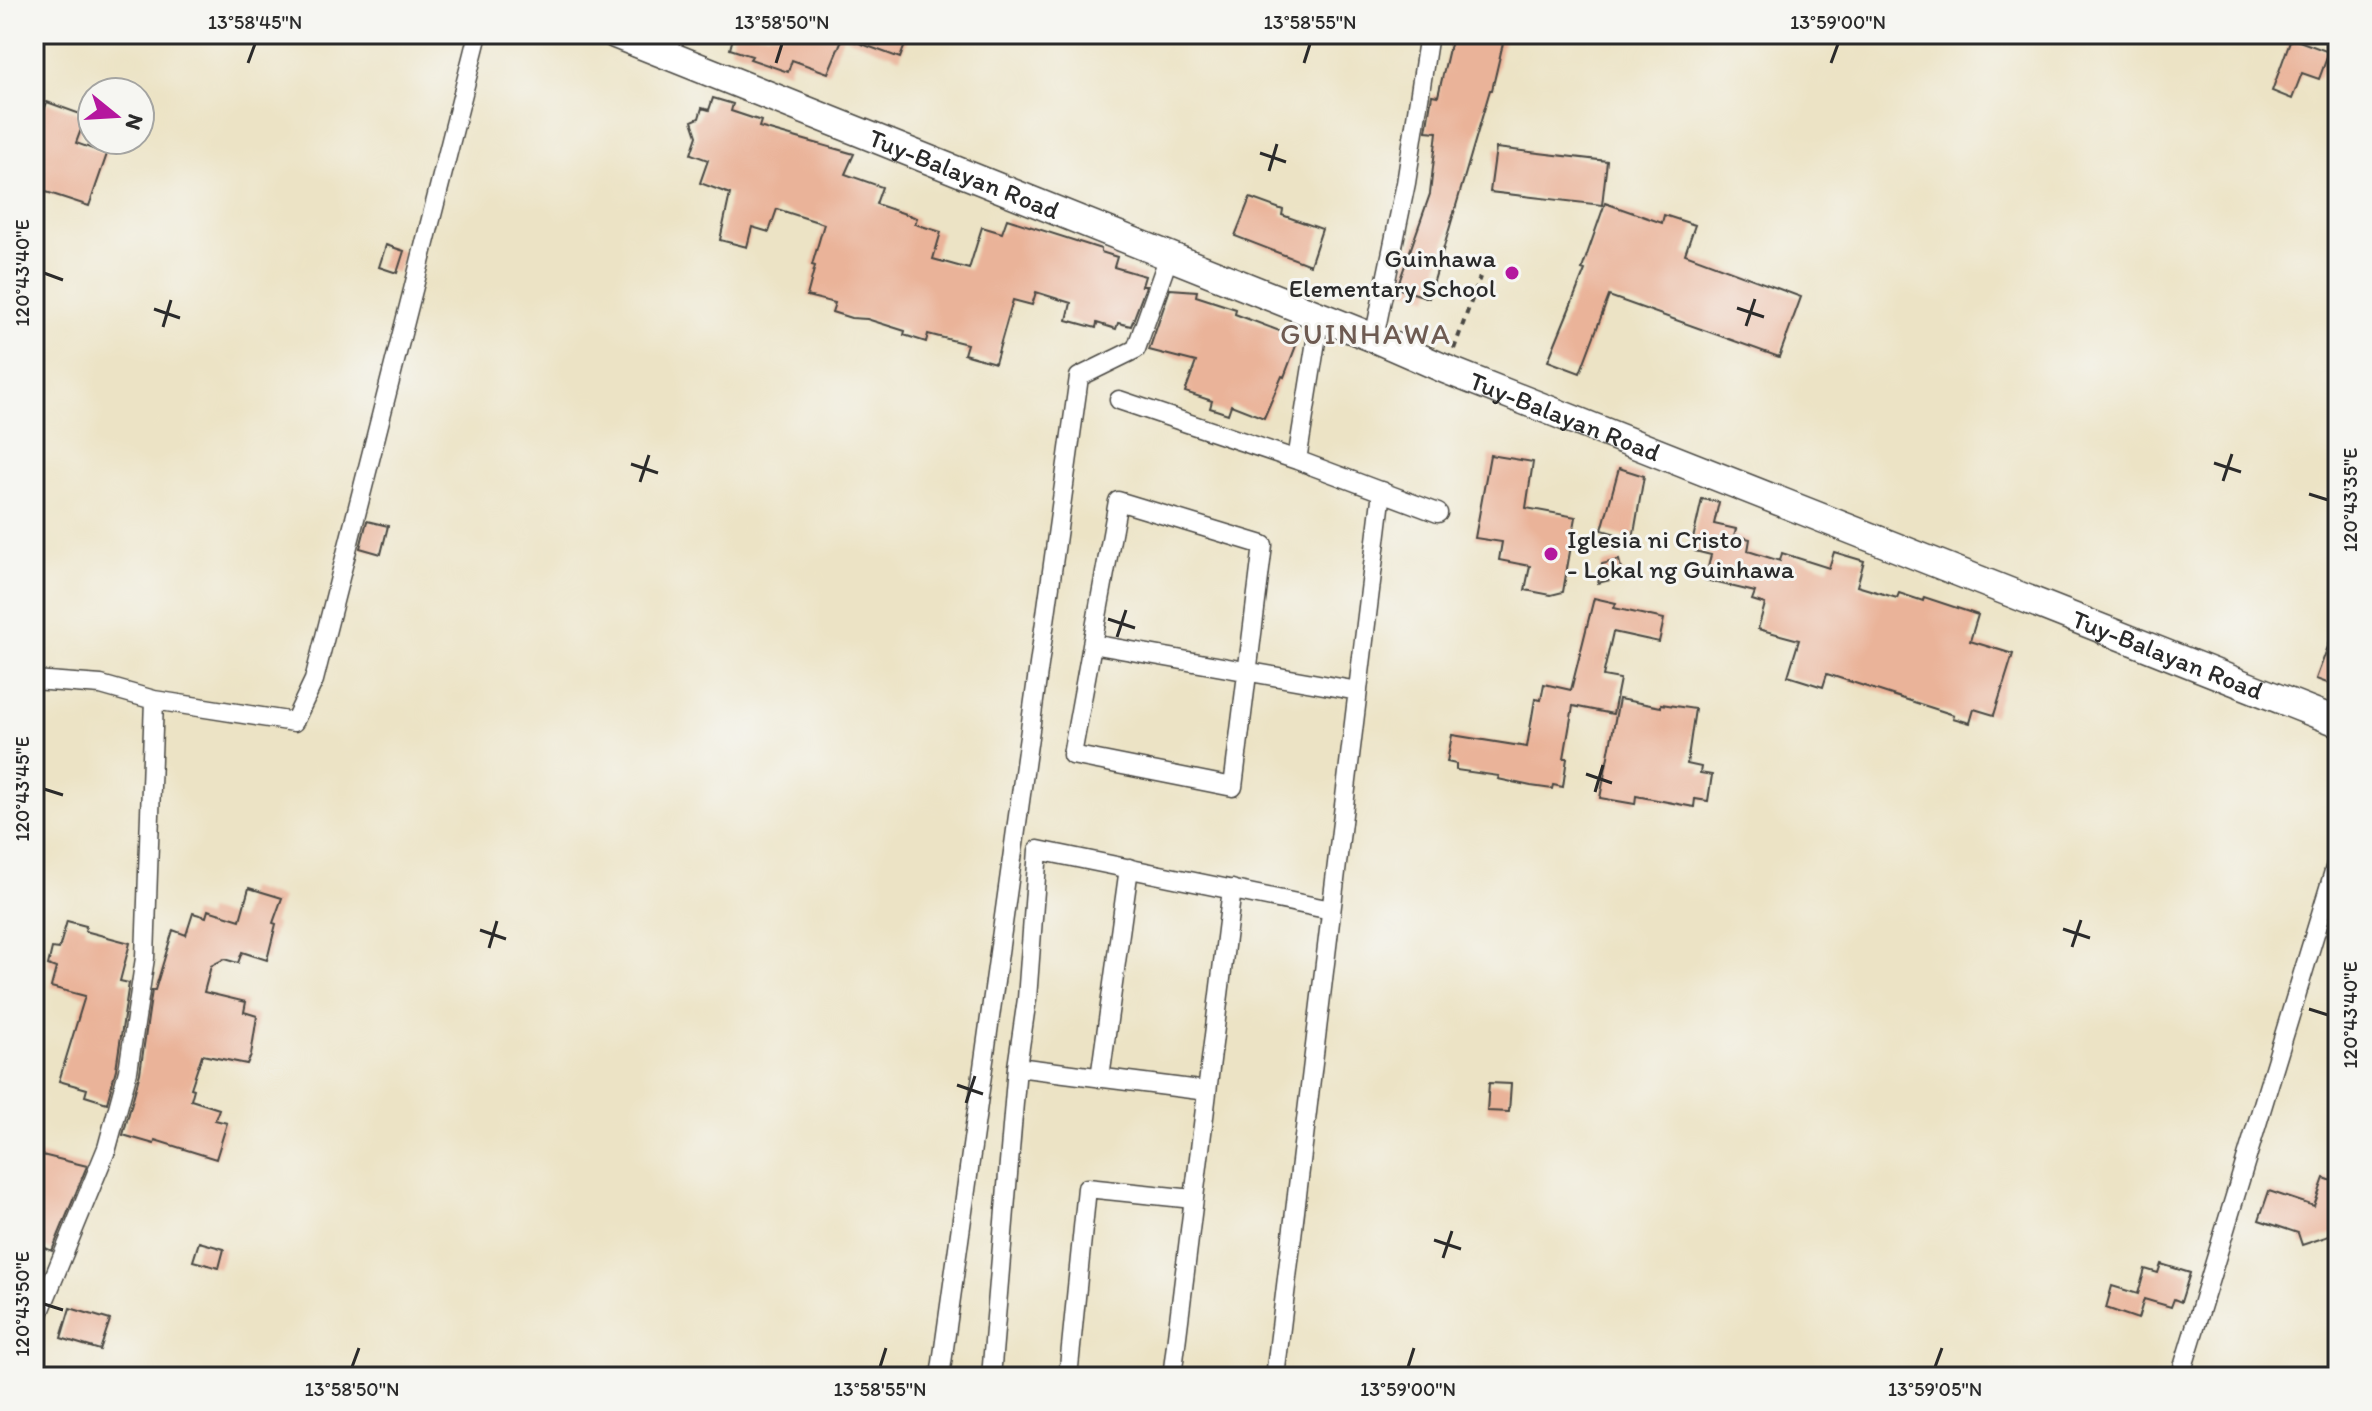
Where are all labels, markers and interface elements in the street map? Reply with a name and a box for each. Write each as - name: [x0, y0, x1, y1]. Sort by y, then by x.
- text: 13°58'45"N: [208, 10, 302, 34]
- text: 13°58'50"N: [735, 10, 829, 34]
- text: 13°58'55"N: [1263, 10, 1357, 34]
- text: 13°59'00"N: [1790, 10, 1886, 34]
- north arrow: [76, 76, 156, 156]
- text: N: [119, 111, 150, 133]
- street label: Tuy-Balayan Road: [864, 121, 1064, 226]
- text: 120°43'40"E: [10, 219, 34, 327]
- place label: Guinhawa Elementary School: [1289, 242, 1496, 304]
- marker: Guinhawa Elementary School: [1503, 264, 1521, 282]
- district label: GUINHAWA: [1280, 315, 1452, 352]
- street label: Tuy-Balayan Road: [1465, 364, 1665, 469]
- text: 120°43'35"E: [2338, 448, 2362, 552]
- place label: Iglesia ni Cristo - Lokal ng Guinhawa: [1567, 523, 1795, 585]
- marker: Iglesia ni Cristo - Lokal ng Guinhawa: [1542, 545, 1560, 563]
- street label: Tuy-Balayan Road: [2067, 603, 2268, 707]
- text: 120°43'45"E: [10, 736, 34, 842]
- text: 120°43'40"E: [2338, 961, 2362, 1069]
- text: 120°43'50"E: [10, 1251, 34, 1357]
- text: 13°58'50"N: [305, 1377, 399, 1401]
- text: 13°58'55"N: [833, 1377, 927, 1401]
- text: 13°59'00"N: [1360, 1377, 1456, 1401]
- text: 13°59'05"N: [1888, 1377, 1982, 1401]

